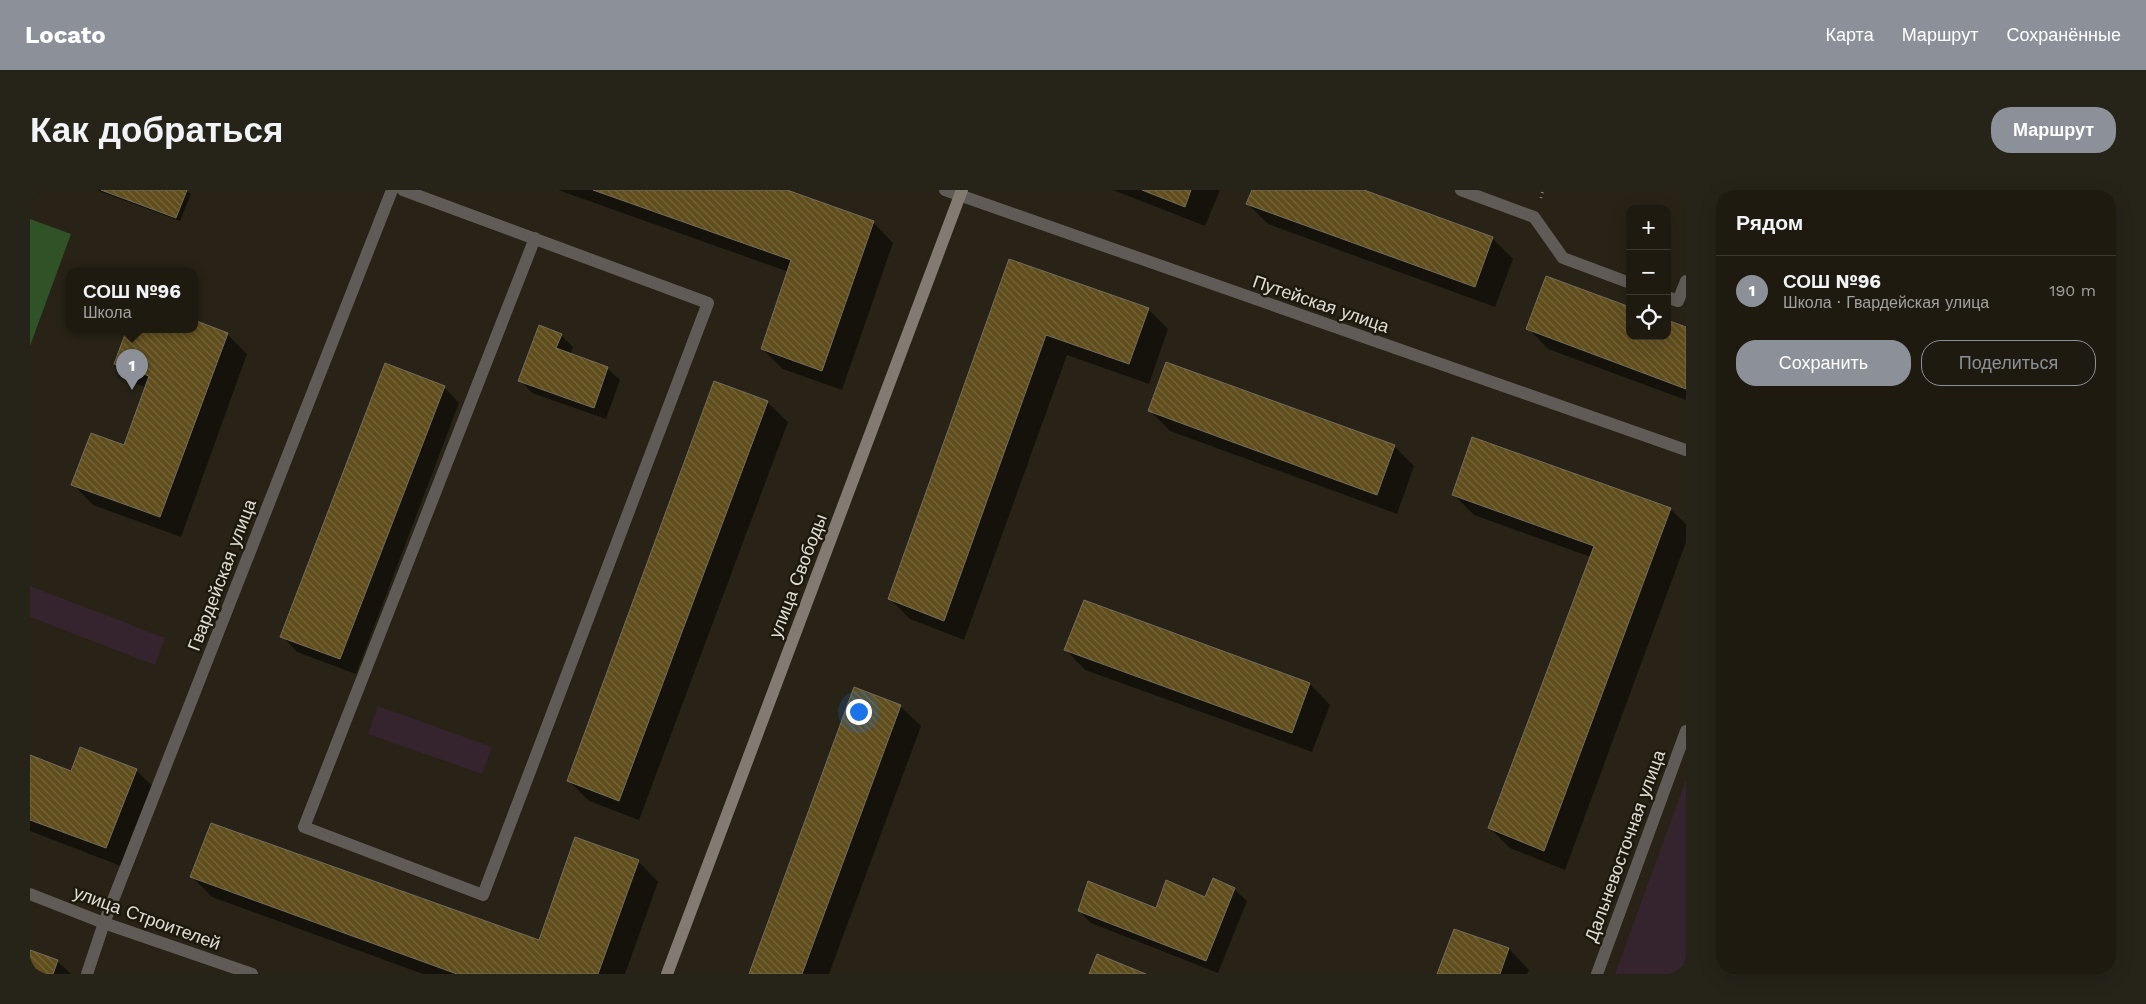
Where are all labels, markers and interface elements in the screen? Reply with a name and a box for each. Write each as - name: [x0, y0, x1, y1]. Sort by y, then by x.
- text: Locato: [25, 21, 106, 49]
- text: Карта: [1826, 24, 1874, 45]
- text: Маршрут: [1902, 24, 1978, 45]
- text: Сохранённые: [2006, 24, 2121, 45]
- button: Маршрут: [1991, 107, 2116, 153]
- text: Как добраться: [30, 109, 283, 151]
- map controls: [1626, 205, 1671, 340]
- button: +: [1626, 205, 1671, 250]
- text: Рядом: [1736, 210, 1803, 235]
- button: −: [1626, 250, 1671, 295]
- popup: [66, 268, 198, 333]
- street label: Путейская улица: [1250, 270, 1393, 337]
- text: СОШ №96: [1783, 270, 1881, 293]
- text: СОШ №96: [83, 280, 181, 303]
- text: 1: [1749, 281, 1755, 300]
- text: 190 m: [2049, 281, 2096, 300]
- text: Школа · Гвардейская улица: [1783, 293, 1989, 312]
- button: locate: [1626, 295, 1671, 340]
- text: Школа: [83, 303, 132, 322]
- button: Сохранить: [1736, 340, 1911, 386]
- button: Поделиться: [1921, 340, 2096, 386]
- pin: 1: [116, 349, 148, 390]
- street label: Гвардейская улица: [183, 495, 261, 654]
- street label: улица Свободы: [764, 511, 831, 641]
- your location: [846, 699, 872, 725]
- street label: Дальневосточная улица: [1580, 746, 1669, 945]
- street label: улица Строителей: [71, 881, 224, 954]

